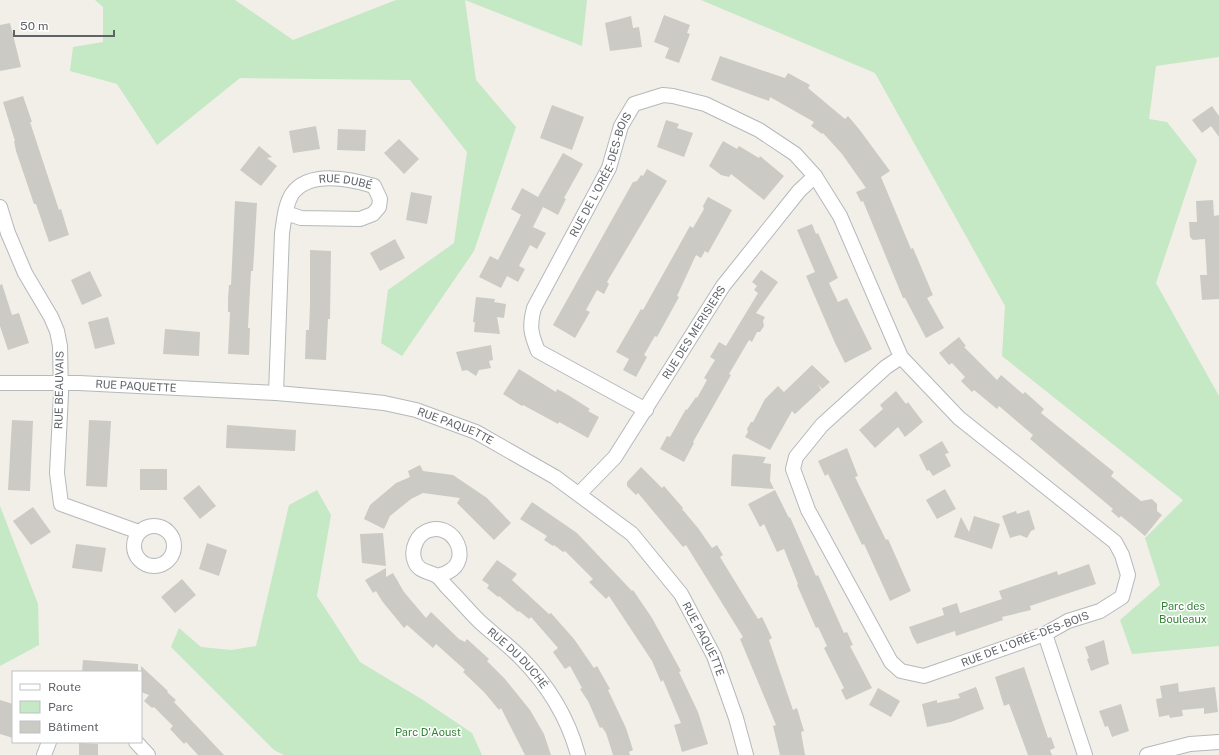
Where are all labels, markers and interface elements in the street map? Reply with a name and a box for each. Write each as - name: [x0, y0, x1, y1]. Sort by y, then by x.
- scale bar: [14, 12, 114, 38]
- text: 50 m: [20, 19, 48, 33]
- street label: RUE DE L'ORÉE-DES-BOIS: [567, 110, 634, 239]
- street label: RUE DUBÉ: [318, 172, 374, 191]
- street label: RUE DES MERISIERS: [660, 283, 728, 381]
- street label: RUE BEAUVAIS: [52, 351, 66, 429]
- street label: RUE PAQUETTE: [95, 378, 177, 394]
- street label: RUE PAQUETTE: [416, 405, 496, 447]
- street label: RUE PAQUETTE: [680, 600, 727, 678]
- park label: Parc des Bouleaux: [1159, 600, 1207, 625]
- street label: RUE DE L'ORÉE-DES-BOIS: [959, 608, 1091, 669]
- street label: RUE DU DUCHÉ: [485, 625, 551, 691]
- legend: [12, 671, 142, 743]
- text: Route: [48, 680, 81, 694]
- text: Parc: [48, 700, 73, 714]
- text: Bâtiment: [48, 720, 99, 734]
- park label: Parc D'Aoust: [395, 726, 461, 738]

